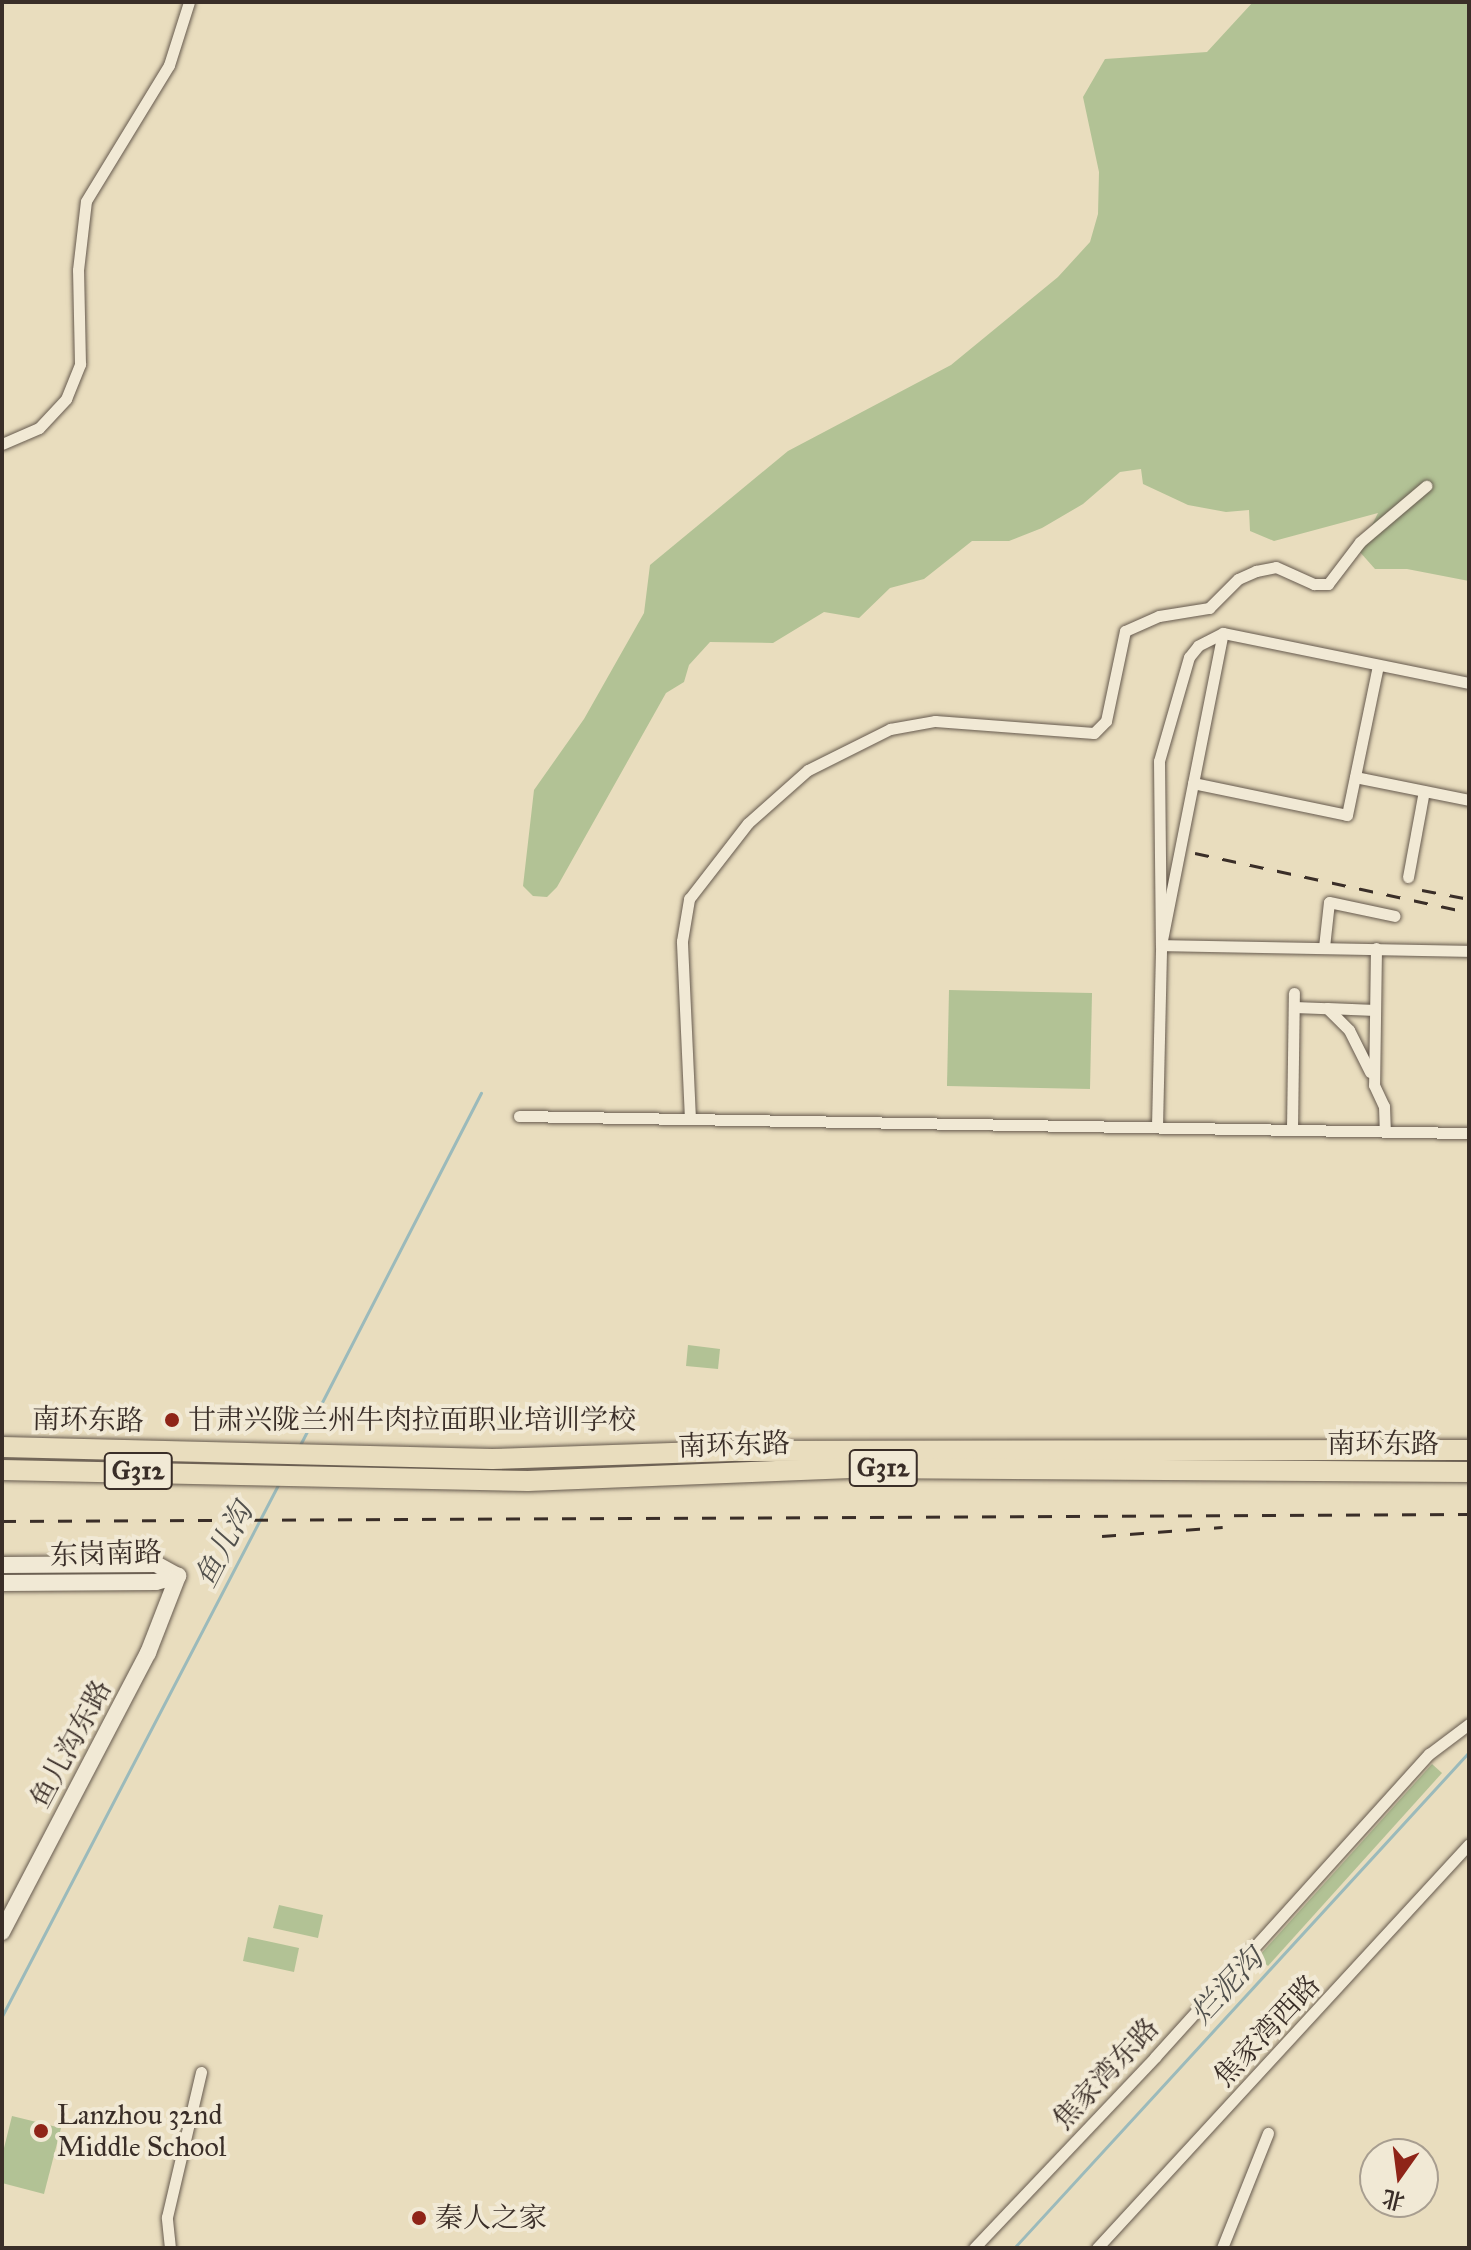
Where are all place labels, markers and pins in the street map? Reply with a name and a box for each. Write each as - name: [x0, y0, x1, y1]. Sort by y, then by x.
- place label: 甘肃兴陇兰州牛肉拉面职业培训学校: [188, 1403, 636, 1437]
- marker: 甘肃兴陇兰州牛肉拉面职业培训学校: [163, 1411, 181, 1429]
- place label: Lanzhou 32nd Middle School: [57, 2098, 226, 2164]
- marker: Lanzhou 32nd Middle School: [32, 2122, 50, 2140]
- place label: 秦人之家: [435, 2201, 547, 2235]
- marker: 秦人之家: [410, 2209, 428, 2227]

